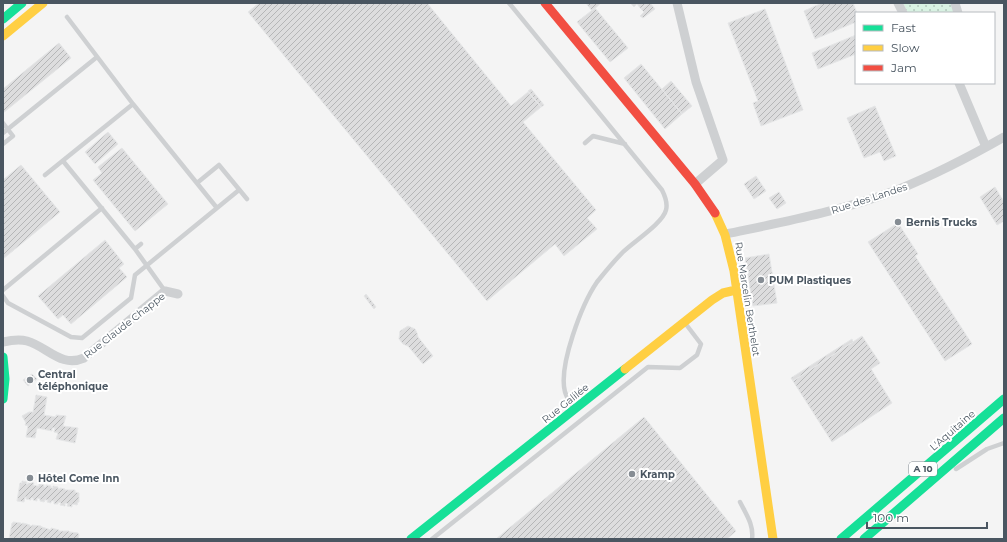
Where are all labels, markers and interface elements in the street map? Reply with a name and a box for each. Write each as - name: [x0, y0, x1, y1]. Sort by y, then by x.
- legend: [855, 12, 995, 84]
- text: Fast: [891, 20, 916, 35]
- text: Slow: [891, 40, 920, 55]
- text: Jam: [890, 60, 917, 75]
- street label: Rue des Landes: [829, 180, 909, 217]
- place label: Bernis Trucks: [906, 216, 978, 229]
- marker: Bernis Trucks: [893, 217, 903, 227]
- street label: Rue Marcelin Berthelot: [732, 241, 763, 357]
- place label: PUM Plastiques: [769, 274, 852, 287]
- marker: PUM Plastiques: [756, 275, 766, 285]
- street label: Rue Claude Chappe: [81, 290, 168, 361]
- place label: Central téléphonique: [38, 368, 108, 393]
- marker: Central téléphonique: [25, 375, 35, 385]
- street label: Rue Galilée: [539, 381, 591, 426]
- street label: L'Aquitaine: [927, 407, 978, 454]
- road number: A 10: [909, 462, 937, 476]
- place label: Kramp: [640, 468, 675, 481]
- marker: Kramp: [627, 469, 637, 479]
- place label: Hôtel Come Inn: [38, 472, 119, 485]
- marker: Hôtel Come Inn: [25, 473, 35, 483]
- scale bar: [867, 504, 987, 530]
- text: 100 m: [873, 510, 909, 525]

